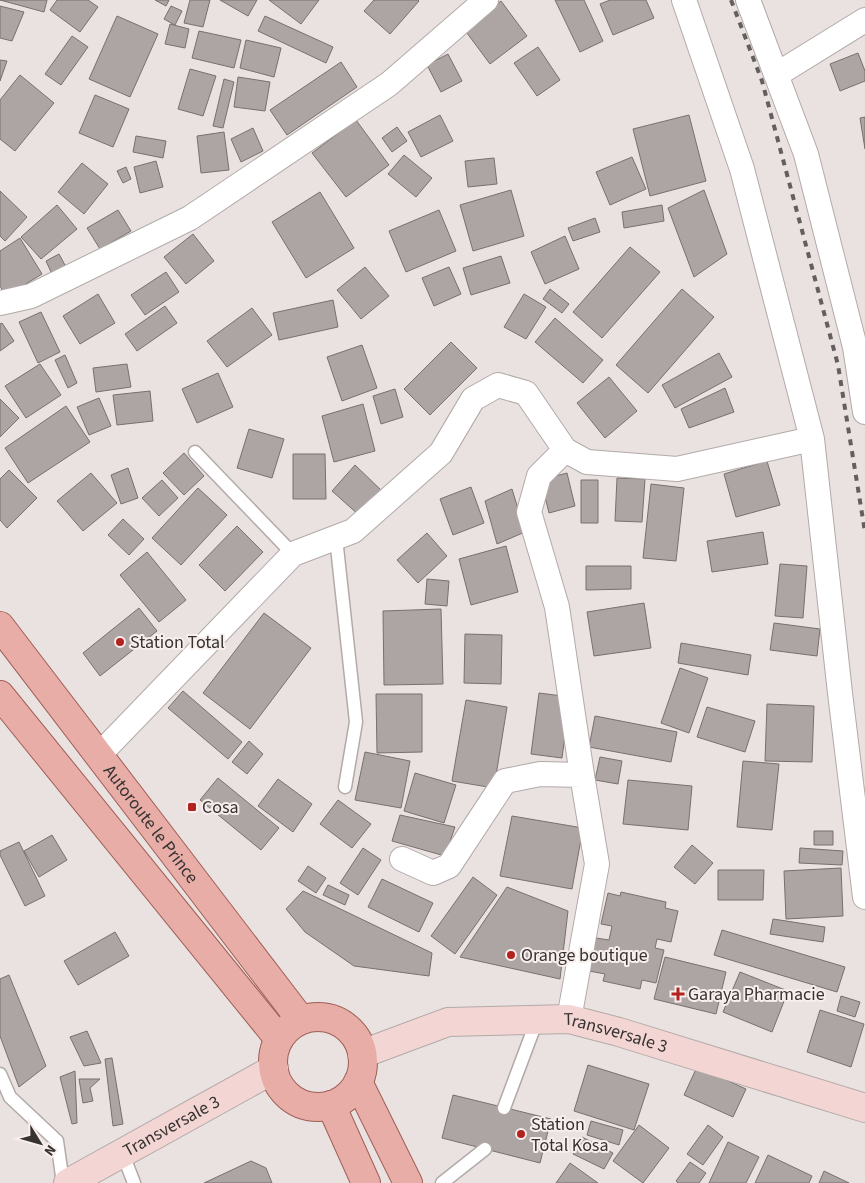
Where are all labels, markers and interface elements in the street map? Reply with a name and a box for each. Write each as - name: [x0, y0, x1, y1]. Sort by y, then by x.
- place label: Station Total: [130, 630, 225, 655]
- marker: Station Total: [114, 636, 126, 648]
- street label: Autoroute le Prince: [98, 759, 205, 889]
- place label: Cosa: [202, 795, 239, 820]
- marker: Cosa: [186, 801, 198, 813]
- place label: Orange boutique: [521, 943, 648, 968]
- marker: Orange boutique: [505, 949, 517, 961]
- place label: Garaya Pharmacie: [688, 982, 825, 1007]
- marker: Garaya Pharmacie: [672, 988, 684, 1000]
- street label: Transversale 3: [563, 1006, 671, 1059]
- street label: Transversale 3: [118, 1089, 224, 1163]
- place label: Station Total Kosa: [531, 1112, 608, 1158]
- north arrow: [15, 1118, 65, 1168]
- marker: Station Total Kosa: [515, 1128, 527, 1140]
- text: N: [39, 1140, 60, 1160]

